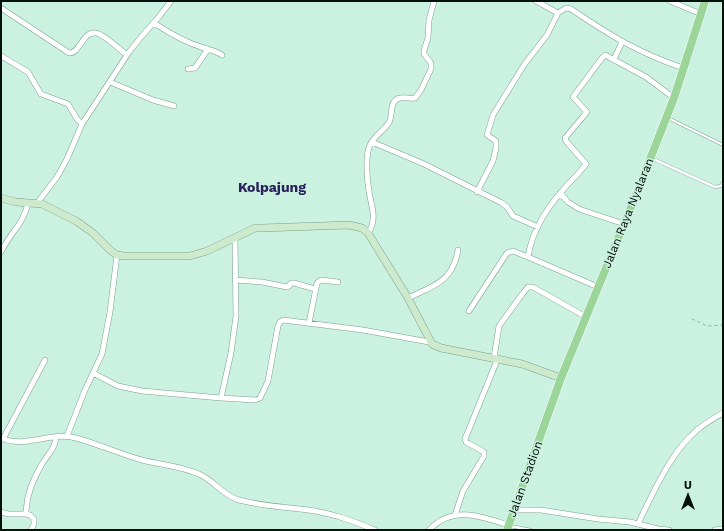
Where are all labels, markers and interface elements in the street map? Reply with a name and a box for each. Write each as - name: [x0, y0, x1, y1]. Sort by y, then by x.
- street label: Jalan Raya Nyalaran: [600, 156, 656, 270]
- district label: Kolpajung: [238, 179, 306, 195]
- street label: Jalan Stadion: [505, 439, 545, 519]
- north arrow: [668, 475, 708, 515]
- text: U: [684, 479, 692, 492]

